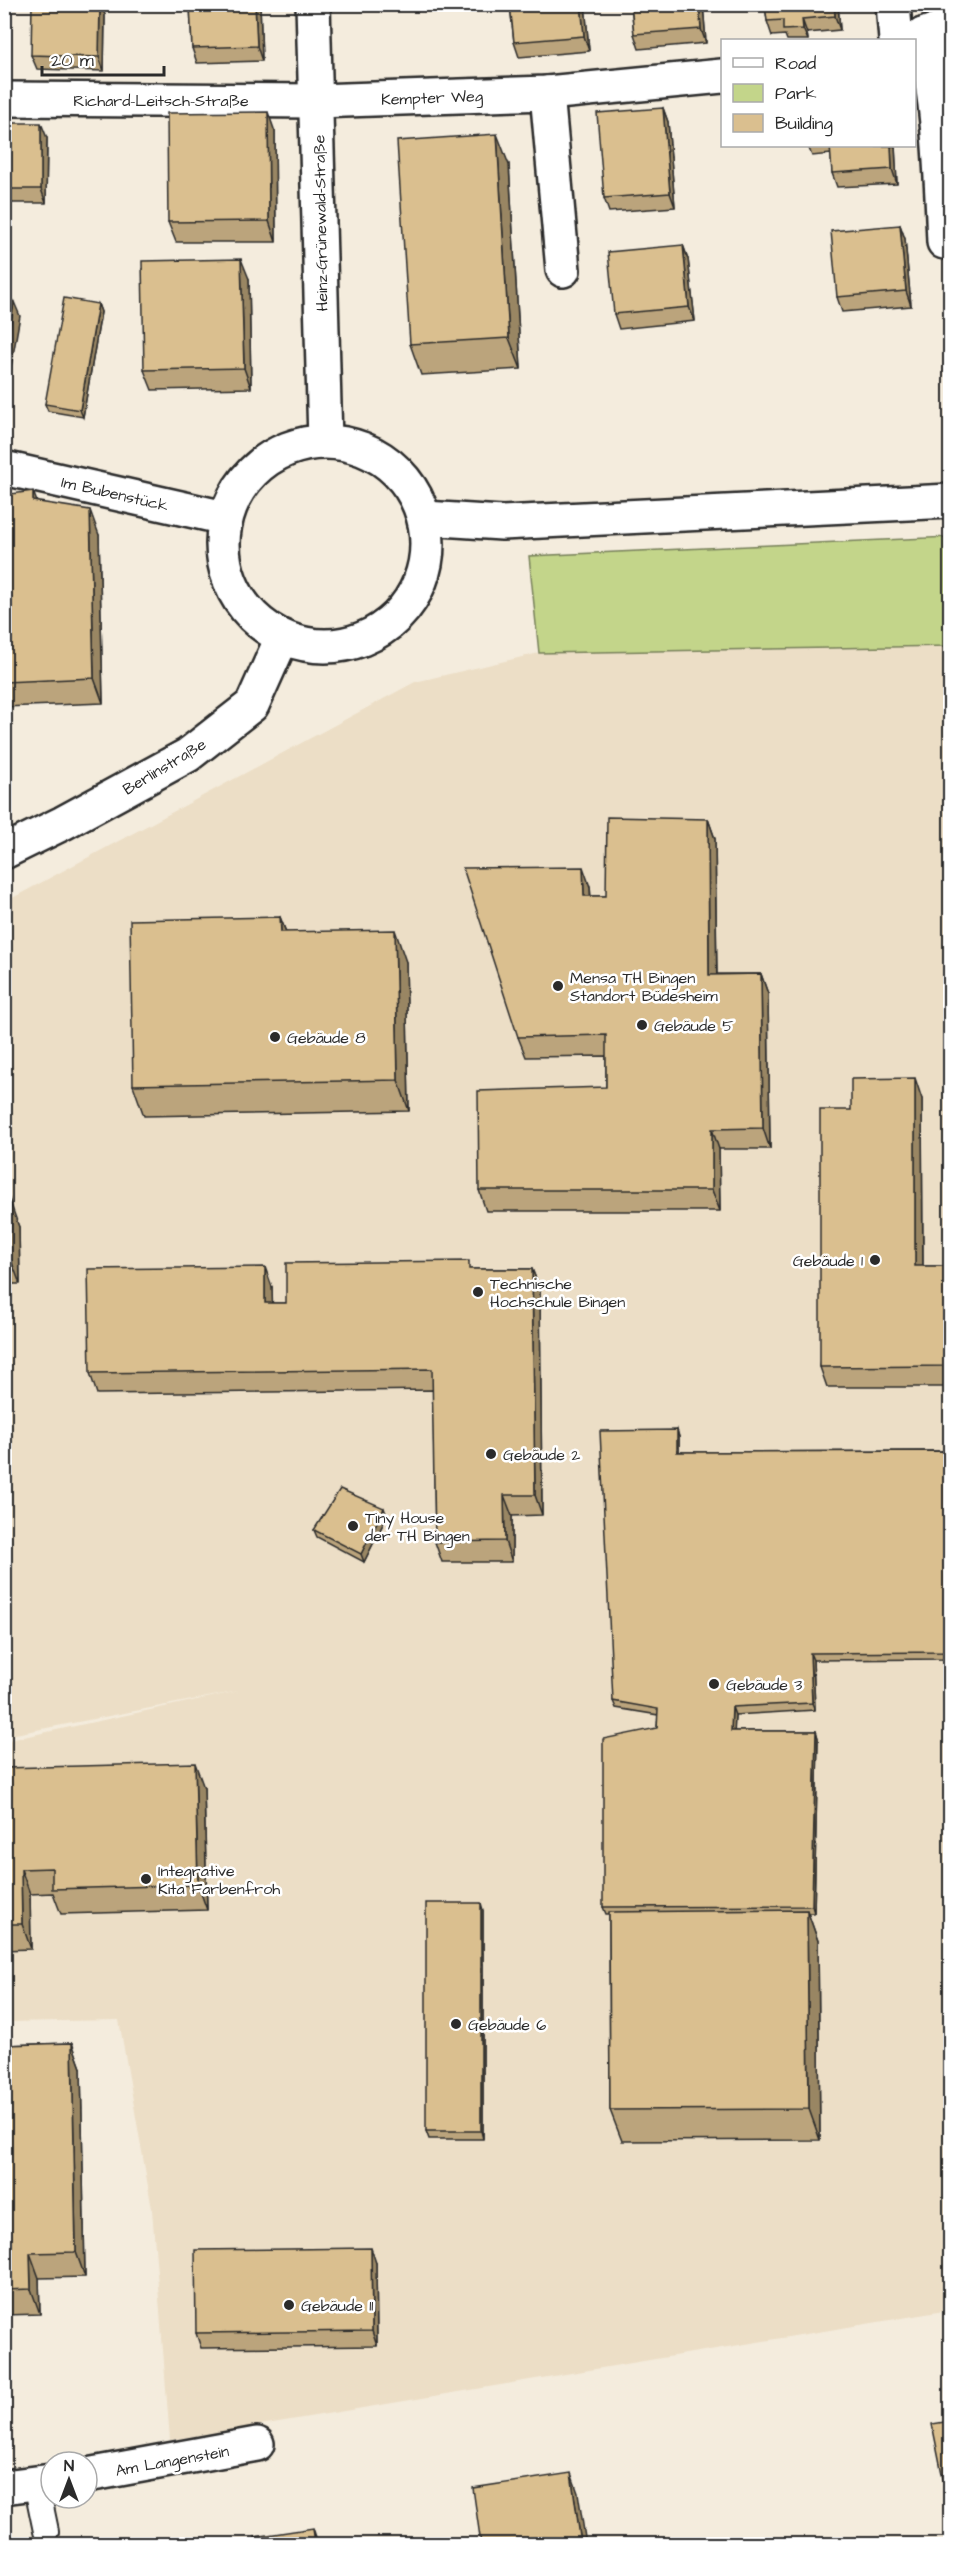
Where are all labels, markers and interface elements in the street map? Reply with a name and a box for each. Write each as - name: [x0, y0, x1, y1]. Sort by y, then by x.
- scale bar: [42, 39, 164, 77]
- legend: [721, 39, 916, 147]
- text: 20 m: [51, 48, 94, 73]
- text: Road: [775, 51, 816, 76]
- text: Park: [775, 81, 817, 106]
- street label: Kempter Weg: [381, 85, 483, 112]
- street label: Richard-Leitsch-Straße: [73, 90, 249, 112]
- text: Building: [775, 111, 833, 137]
- street label: Heinz-Grünewald-Straße: [308, 134, 334, 312]
- street label: Im Bubenstück: [59, 471, 171, 517]
- street label: Berlinstraße: [119, 733, 210, 800]
- place label: Mensa TH Bingen Standort Büdesheim: [570, 967, 718, 1007]
- marker: Mensa TH Bingen Standort Büdesheim: [551, 979, 565, 993]
- place label: Gebäude 5: [654, 1015, 734, 1037]
- marker: Gebäude 5: [635, 1018, 649, 1032]
- place label: Gebäude 8: [287, 1027, 366, 1049]
- marker: Gebäude 8: [268, 1030, 282, 1044]
- place label: Gebäude 1: [793, 1250, 863, 1272]
- marker: Gebäude 1: [868, 1253, 882, 1267]
- place label: Technische Hochschule Bingen: [490, 1273, 625, 1314]
- marker: Technische Hochschule Bingen: [471, 1285, 485, 1299]
- place label: Gebäude 2: [503, 1444, 580, 1466]
- marker: Gebäude 2: [484, 1447, 498, 1461]
- place label: Tiny House der TH Bingen: [365, 1507, 470, 1548]
- marker: Tiny House der TH Bingen: [346, 1519, 360, 1533]
- place label: Gebäude 3: [726, 1674, 802, 1696]
- marker: Gebäude 3: [707, 1677, 721, 1691]
- place label: Integrative Kita Farbenfroh: [158, 1860, 280, 1900]
- marker: Integrative Kita Farbenfroh: [139, 1872, 153, 1886]
- place label: Gebäude 6: [468, 2014, 546, 2036]
- marker: Gebäude 6: [449, 2017, 463, 2031]
- place label: Gebäude 11: [301, 2295, 373, 2317]
- marker: Gebäude 11: [282, 2298, 296, 2312]
- street label: Am Langenstein: [114, 2440, 231, 2483]
- north arrow: [39, 2450, 99, 2510]
- text: N: [64, 2455, 74, 2477]

